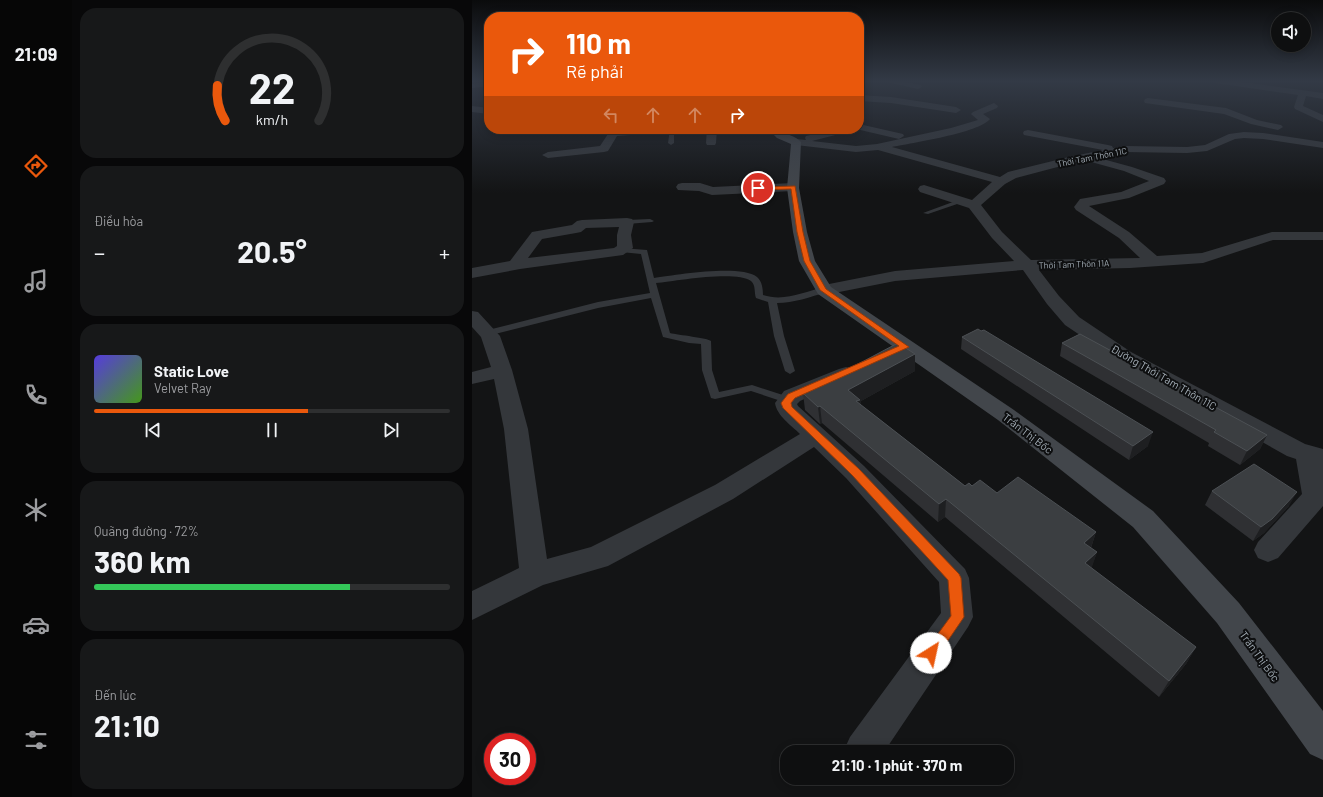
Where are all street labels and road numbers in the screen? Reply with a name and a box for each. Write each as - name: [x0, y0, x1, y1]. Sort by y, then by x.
- street label: Thới Tam Thôn 11C: [1056, 145, 1128, 169]
- street label: Thới Tam Thôn 11A: [1038, 257, 1110, 271]
- street label: Đường Thới Tam Thôn 11C: [1109, 341, 1219, 413]
- street label: Trần Thị Bốc: [1000, 410, 1056, 456]
- street label: Trần Thị Bốc: [1237, 628, 1283, 684]

